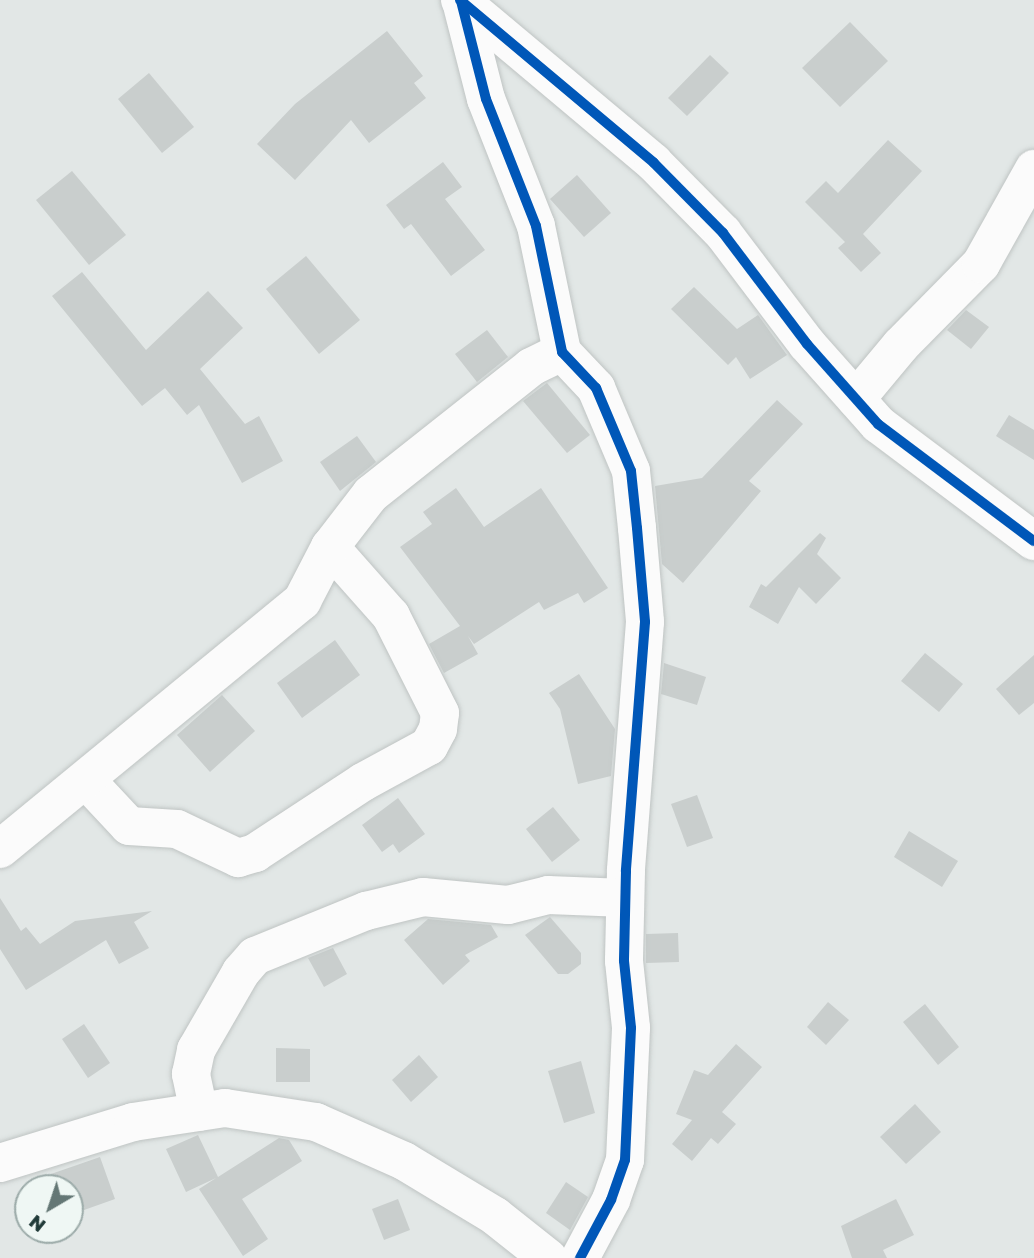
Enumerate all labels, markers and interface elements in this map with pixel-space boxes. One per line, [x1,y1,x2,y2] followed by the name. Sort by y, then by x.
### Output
[14,1174,84,1244] north arrow
[24,1211,50,1238] text: N

